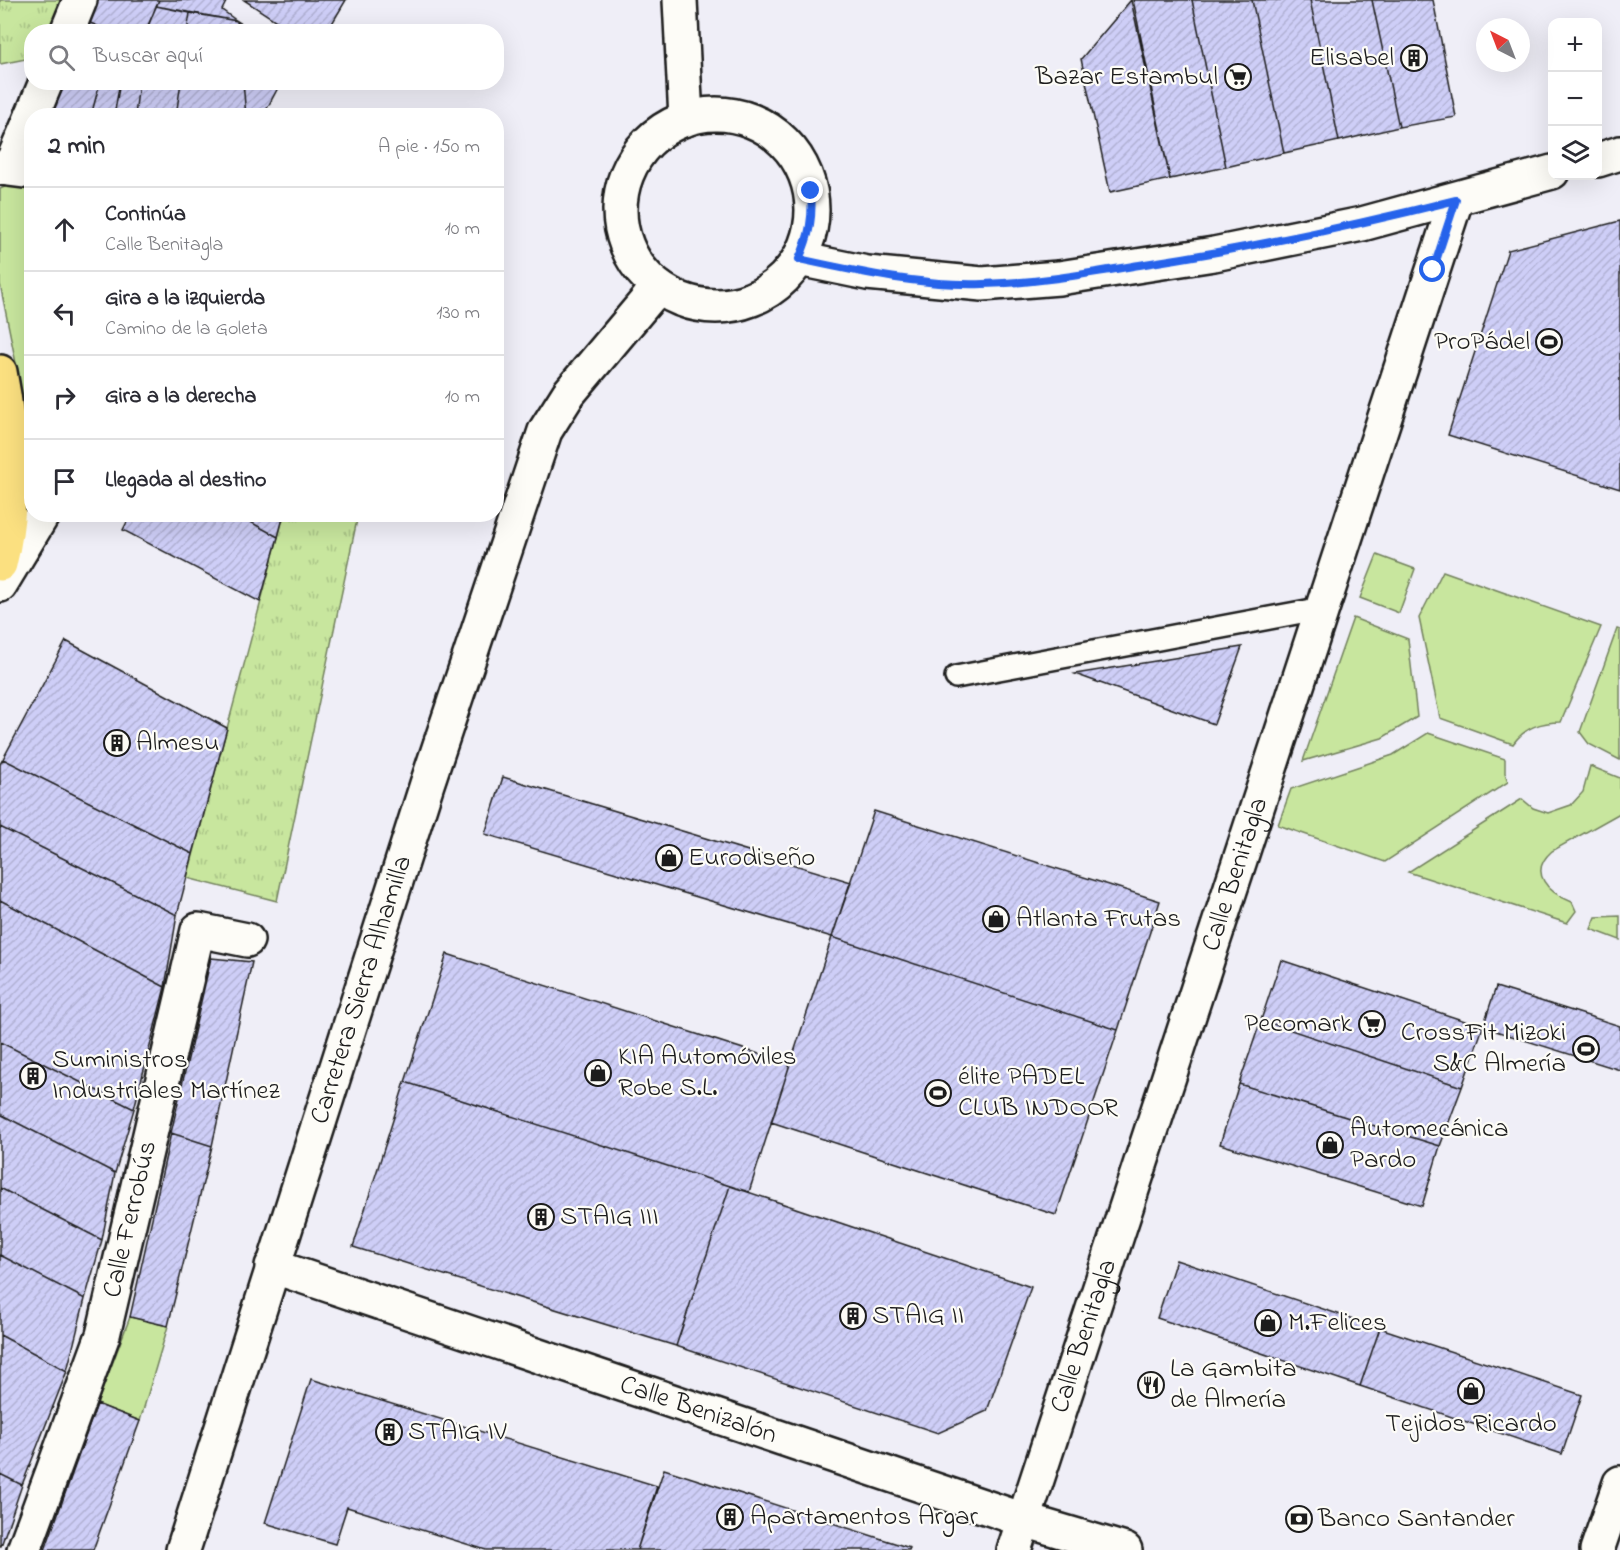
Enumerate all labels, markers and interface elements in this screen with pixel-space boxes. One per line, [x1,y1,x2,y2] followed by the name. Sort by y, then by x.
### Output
[1476,18,1530,72] north arrow
[1548,18,1602,180] map controls
[1548,18,1602,72] button: +
[24,24,504,90] search box
[1309,39,1394,78] place label: Elisabel
[45,41,78,74] icon: search
[93,41,203,73] text: Buscar aquí
[1399,43,1429,73] building icon: Elisabel
[1034,58,1218,97] place label: Bazar Estambul
[1223,62,1253,92] supermarket icon: Bazar Estambul
[1548,72,1602,126] button: −
[1548,126,1602,180] button: layers
[48,128,105,166] text: 2 min
[378,133,480,162] text: A pie · 150 m
[797,177,823,203] route end
[105,199,186,231] text: Continúa
[48,213,81,246] icon: ahead
[444,215,480,244] text: 10 m
[105,231,223,260] text: Calle Benitagla
[1419,256,1445,282] route start
[105,283,265,315] text: Gira a la izquierda
[48,297,81,330] icon: left
[436,299,480,328] text: 130 m
[105,315,268,344] text: Camino de la Goleta
[1434,323,1530,362] place label: ProPádel
[1534,327,1564,357] sports icon: ProPádel
[48,381,81,414] icon: right
[105,381,256,413] text: Gira a la derecha
[444,383,480,412] text: 10 m
[48,465,81,498] icon: arrive
[105,465,266,497] text: Llegada al destino
[136,724,219,763] place label: Almesu
[102,728,132,758] building icon: Almesu
[1192,792,1279,956] street label: Calle Benitagla
[688,839,815,878] place label: Eurodiseño
[654,843,684,873] shop icon: Eurodiseño
[300,851,422,1129] street label: Carretera Sierra Alhamilla
[1016,900,1181,939] place label: Atlanta Frutas
[981,904,1011,934] shop icon: Atlanta Frutas
[1244,1005,1352,1044] place label: Pecomark
[1357,1009,1387,1039] supermarket icon: Pecomark
[1401,1014,1566,1084] place label: CrossFit Mizoki S&C Almería
[1571,1034,1601,1064] sports icon: CrossFit Mizoki S&C Almería
[618,1038,797,1108] place label: KIA Automóviles Robe S.L.
[52,1041,281,1111] place label: Suministros Industriales Martínez
[583,1058,613,1088] shop icon: KIA Automóviles Robe S.L.
[958,1058,1118,1128] place label: élite PADEL CLUB INDOOR
[18,1061,48,1091] building icon: Suministros Industriales Martínez
[923,1078,953,1108] sports icon: élite PADEL CLUB INDOOR
[1350,1110,1509,1180] place label: Automecánica Pardo
[1315,1130,1345,1160] shop icon: Automecánica Pardo
[93,1137,167,1302] street label: Calle Ferrobús
[560,1198,659,1237] place label: STAIG III
[526,1202,556,1232] building icon: STAIG III
[1041,1254,1127,1418] street label: Calle Benitagla
[872,1297,964,1336] place label: STAIG II
[838,1301,868,1331] building icon: STAIG II
[1288,1304,1387,1343] place label: M.Felices
[1253,1308,1283,1338] shop icon: M.Felices
[1170,1350,1297,1420] place label: La Gambita de Almería
[615,1365,782,1455] street label: Calle Benizalón
[1136,1370,1166,1400] restaurant icon: La Gambita de Almería
[1456,1376,1486,1406] shop icon: Tejidos Ricardo
[1385,1405,1557,1444] place label: Tejidos Ricardo
[408,1413,507,1452] place label: STAIG IV
[374,1417,404,1447] building icon: STAIG IV
[750,1498,979,1537] place label: Apartamentos Argar
[1317,1500,1515,1539] place label: Banco Santander
[715,1502,745,1532] building icon: Apartamentos Argar
[1284,1504,1314,1534] bank icon: Banco Santander

